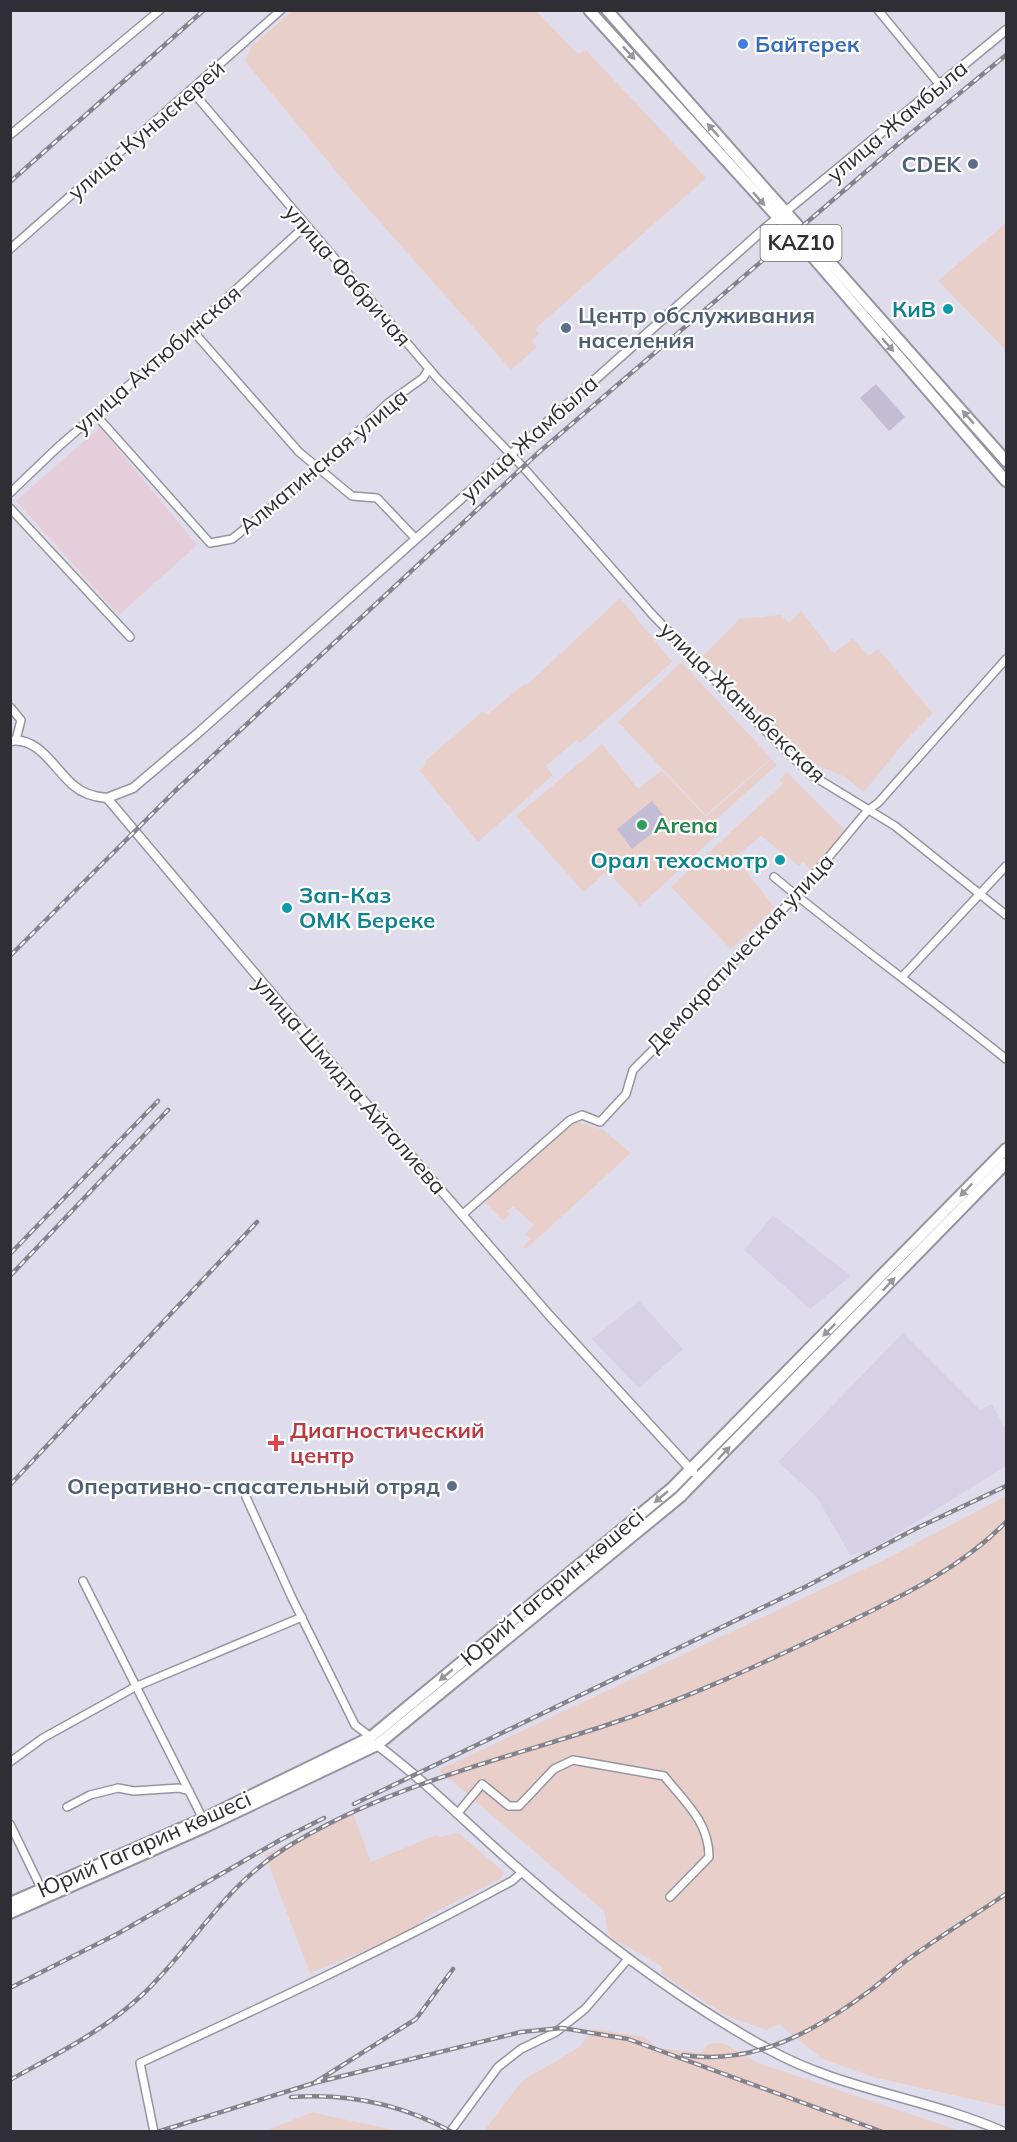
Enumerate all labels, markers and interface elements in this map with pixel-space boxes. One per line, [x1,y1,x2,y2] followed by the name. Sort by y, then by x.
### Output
[755,30,860,58] place label: Байтерек
[736,37,750,51] marker: Байтерек
[622,46,636,61] one-way arrow
[62,54,230,206] street label: улица Куныскерей
[821,54,973,188] street label: улица Жамбыла
[706,122,719,138] one-way arrow
[901,150,962,178] place label: CDEK
[966,157,980,171] marker: CDEK
[752,191,766,206] one-way arrow
[279,198,417,352] street label: улица Фабричая
[760,225,842,261] road number: KAZ10
[68,279,246,439] street label: улица Актюбинская
[892,295,936,323] place label: КиВ
[578,301,815,354] place label: Центр обслуживания наcеления
[941,302,955,316] marker: КиВ
[559,321,573,335] marker: Центр обслуживания наcеления
[881,337,894,353] one-way arrow
[454,369,604,507] street label: улица Жамбыла
[233,382,413,540] street label: Алматинская улица
[961,410,975,425] one-way arrow
[654,616,832,788] street label: улица Жаныбекская
[654,811,718,839] place label: Arena
[635,818,649,832] marker: Arena
[591,846,768,874] place label: Орал техосмотр
[640,848,840,1058] street label: Демократическая улица
[773,853,787,867] marker: Орал техосмотр
[299,881,435,934] place label: Зап-Каз ОМК Береке
[280,901,294,915] marker: Зап-Каз ОМК Береке
[247,970,453,1200] street label: улица Шмидта Айталиева
[959,1183,973,1197] one-way arrow
[882,1277,896,1291] one-way arrow
[823,1322,837,1336] one-way arrow
[290,1416,485,1469] place label: Диагностический центр
[267,1434,285,1452] marker: Диагностический центр
[716,1447,730,1461] one-way arrow
[67,1472,440,1500] place label: Оперативно-спасательный отряд
[445,1479,459,1493] marker: Оперативно-спасательный отряд
[654,1490,669,1503] one-way arrow
[455,1502,649,1672] street label: Юрий Гагарин көшесі
[438,1668,454,1681] one-way arrow
[33,1784,255,1904] street label: Юрий Гагарин көшесі

